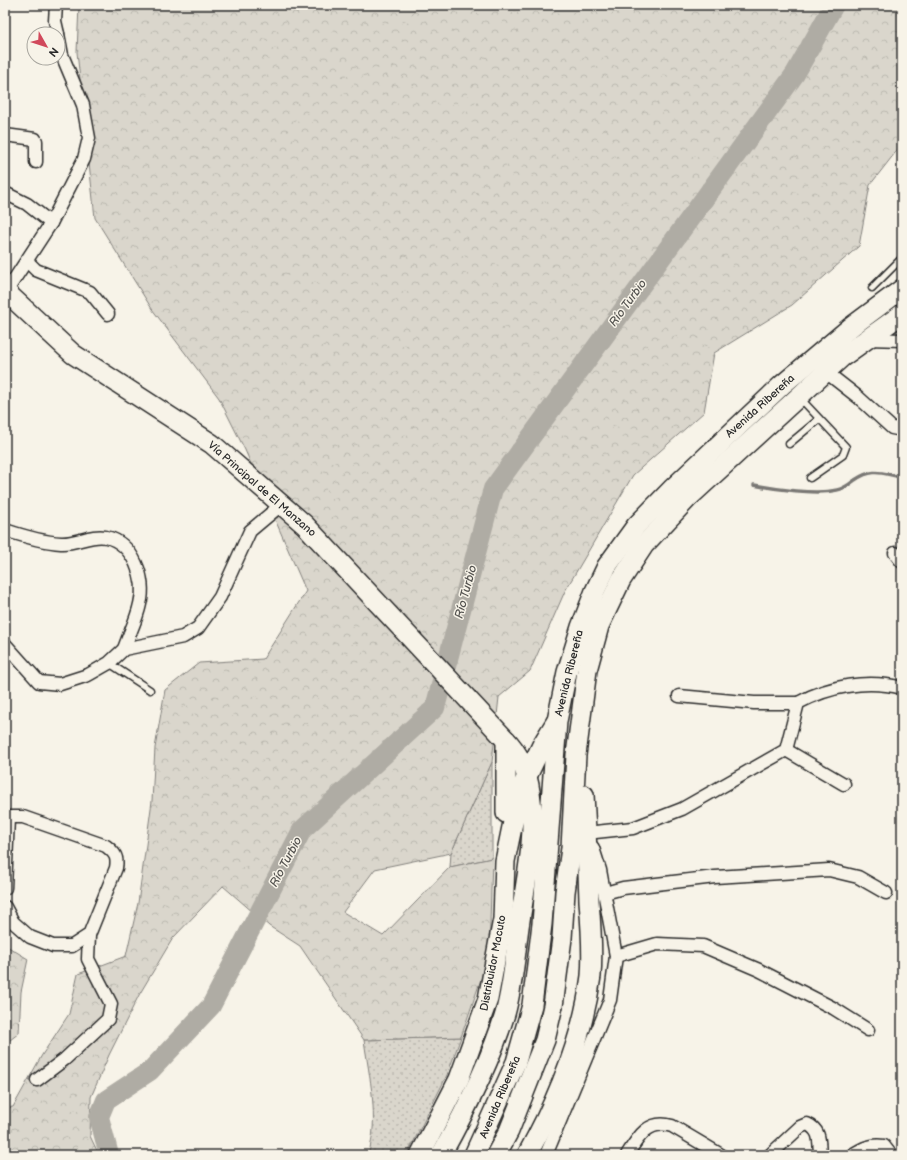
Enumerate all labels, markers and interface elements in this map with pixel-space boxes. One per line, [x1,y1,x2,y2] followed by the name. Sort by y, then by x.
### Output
[26,26,66,66] north arrow
[46,45,61,59] text: N
[606,276,650,330] water label: Río Turbio
[723,372,797,440] street label: Avenida Ribereña
[205,439,319,539] street label: Vía Principal de El Manzano
[452,564,480,620] water label: Río Turbio
[552,629,586,717] street label: Avenida Ribereña
[267,834,305,890] water label: Río Turbio
[477,914,509,1012] street label: Distribuidor Macuto
[477,1054,523,1140] street label: Avenida Ribereña

